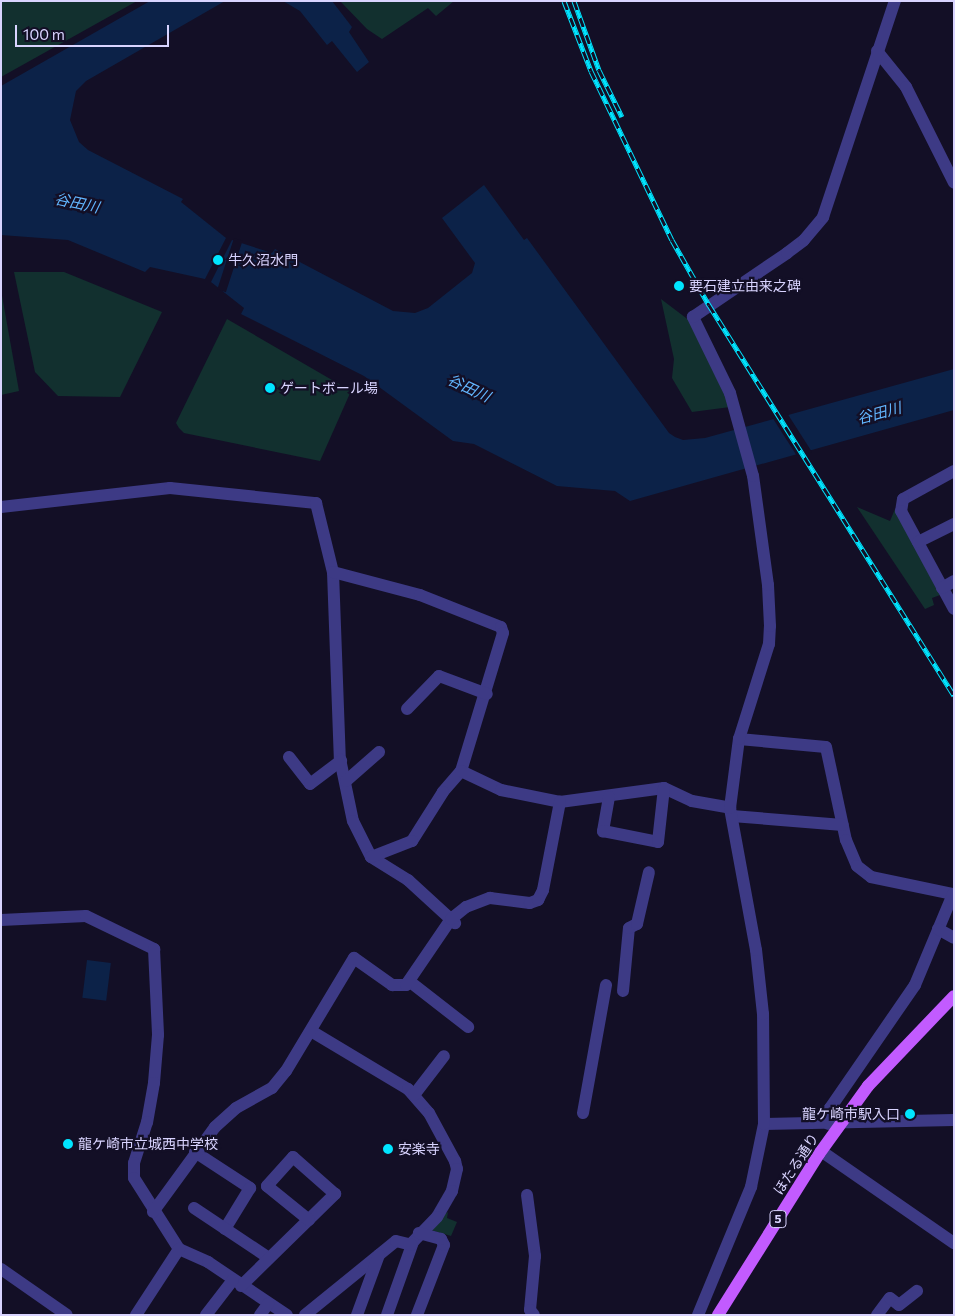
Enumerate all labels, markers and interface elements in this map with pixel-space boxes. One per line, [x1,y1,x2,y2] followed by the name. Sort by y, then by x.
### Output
[18,15,171,47] scale bar
[23,25,65,43] text: 100 m
[53,190,101,216] water label: 谷田川
[228,252,298,268] place label: 牛久沼水門
[212,254,224,266] marker: 牛久沼水門
[689,278,801,294] place label: 要石建立由来之碑
[673,280,685,292] marker: 要石建立由来之碑
[445,370,493,406] water label: 谷田川
[280,380,378,396] place label: ゲートボール場
[264,382,276,394] marker: ゲートボール場
[855,398,903,428] water label: 谷田川
[802,1106,900,1122] place label: 龍ケ崎市駅入口
[904,1108,916,1120] marker: 龍ケ崎市駅入口
[770,1130,822,1198] street label: ほたる通り
[78,1136,218,1152] place label: 龍ケ崎市立城西中学校
[62,1138,74,1150] marker: 龍ケ崎市立城西中学校
[398,1141,440,1157] place label: 安楽寺
[382,1143,394,1155] marker: 安楽寺
[769,1210,787,1228] road number: 5

